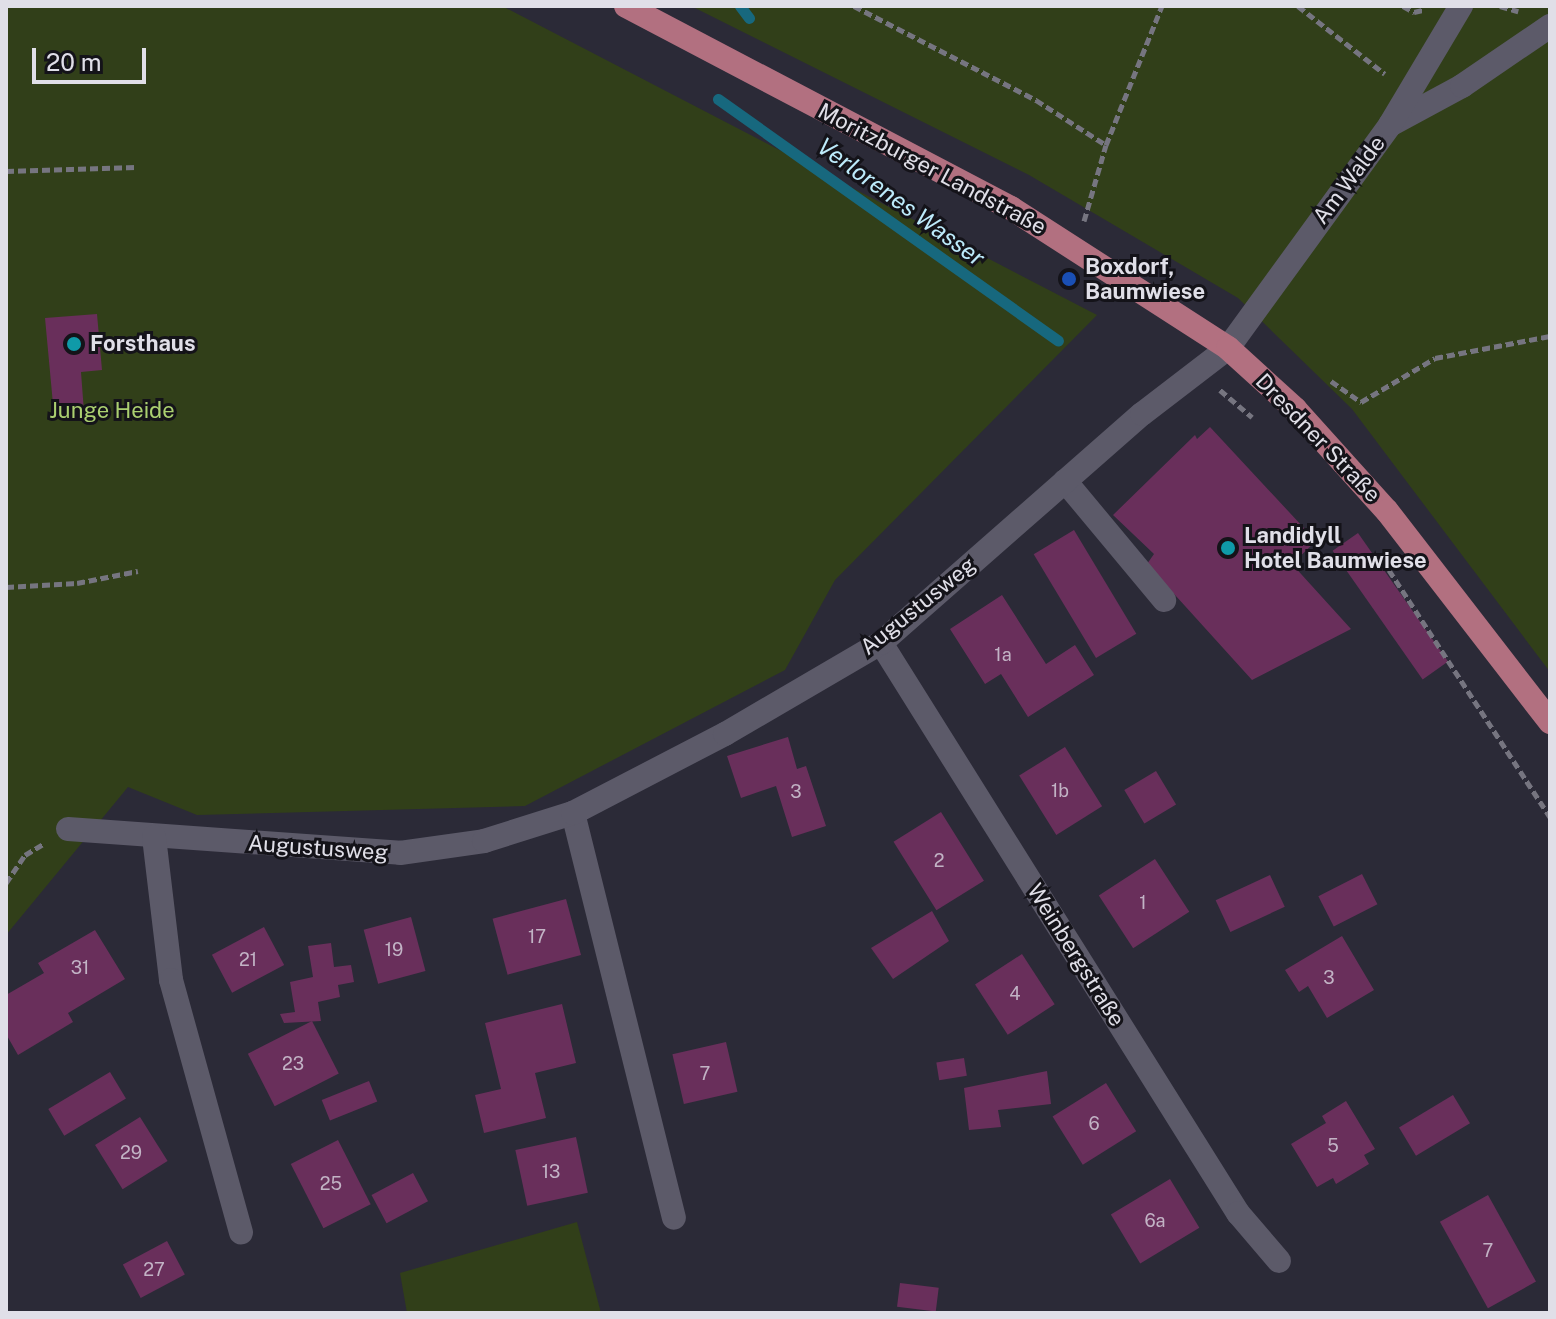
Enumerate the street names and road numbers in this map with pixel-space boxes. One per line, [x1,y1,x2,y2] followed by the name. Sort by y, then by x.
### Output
[813,98,1051,240] street label: Moritzburger Landstraße
[1307,131,1391,229] street label: Am Walde
[1250,368,1386,508] street label: Dresdner Straße
[855,552,981,660] street label: Augustusweg
[247,830,389,866] street label: Augustusweg
[1022,879,1130,1031] street label: Weinbergstraße

